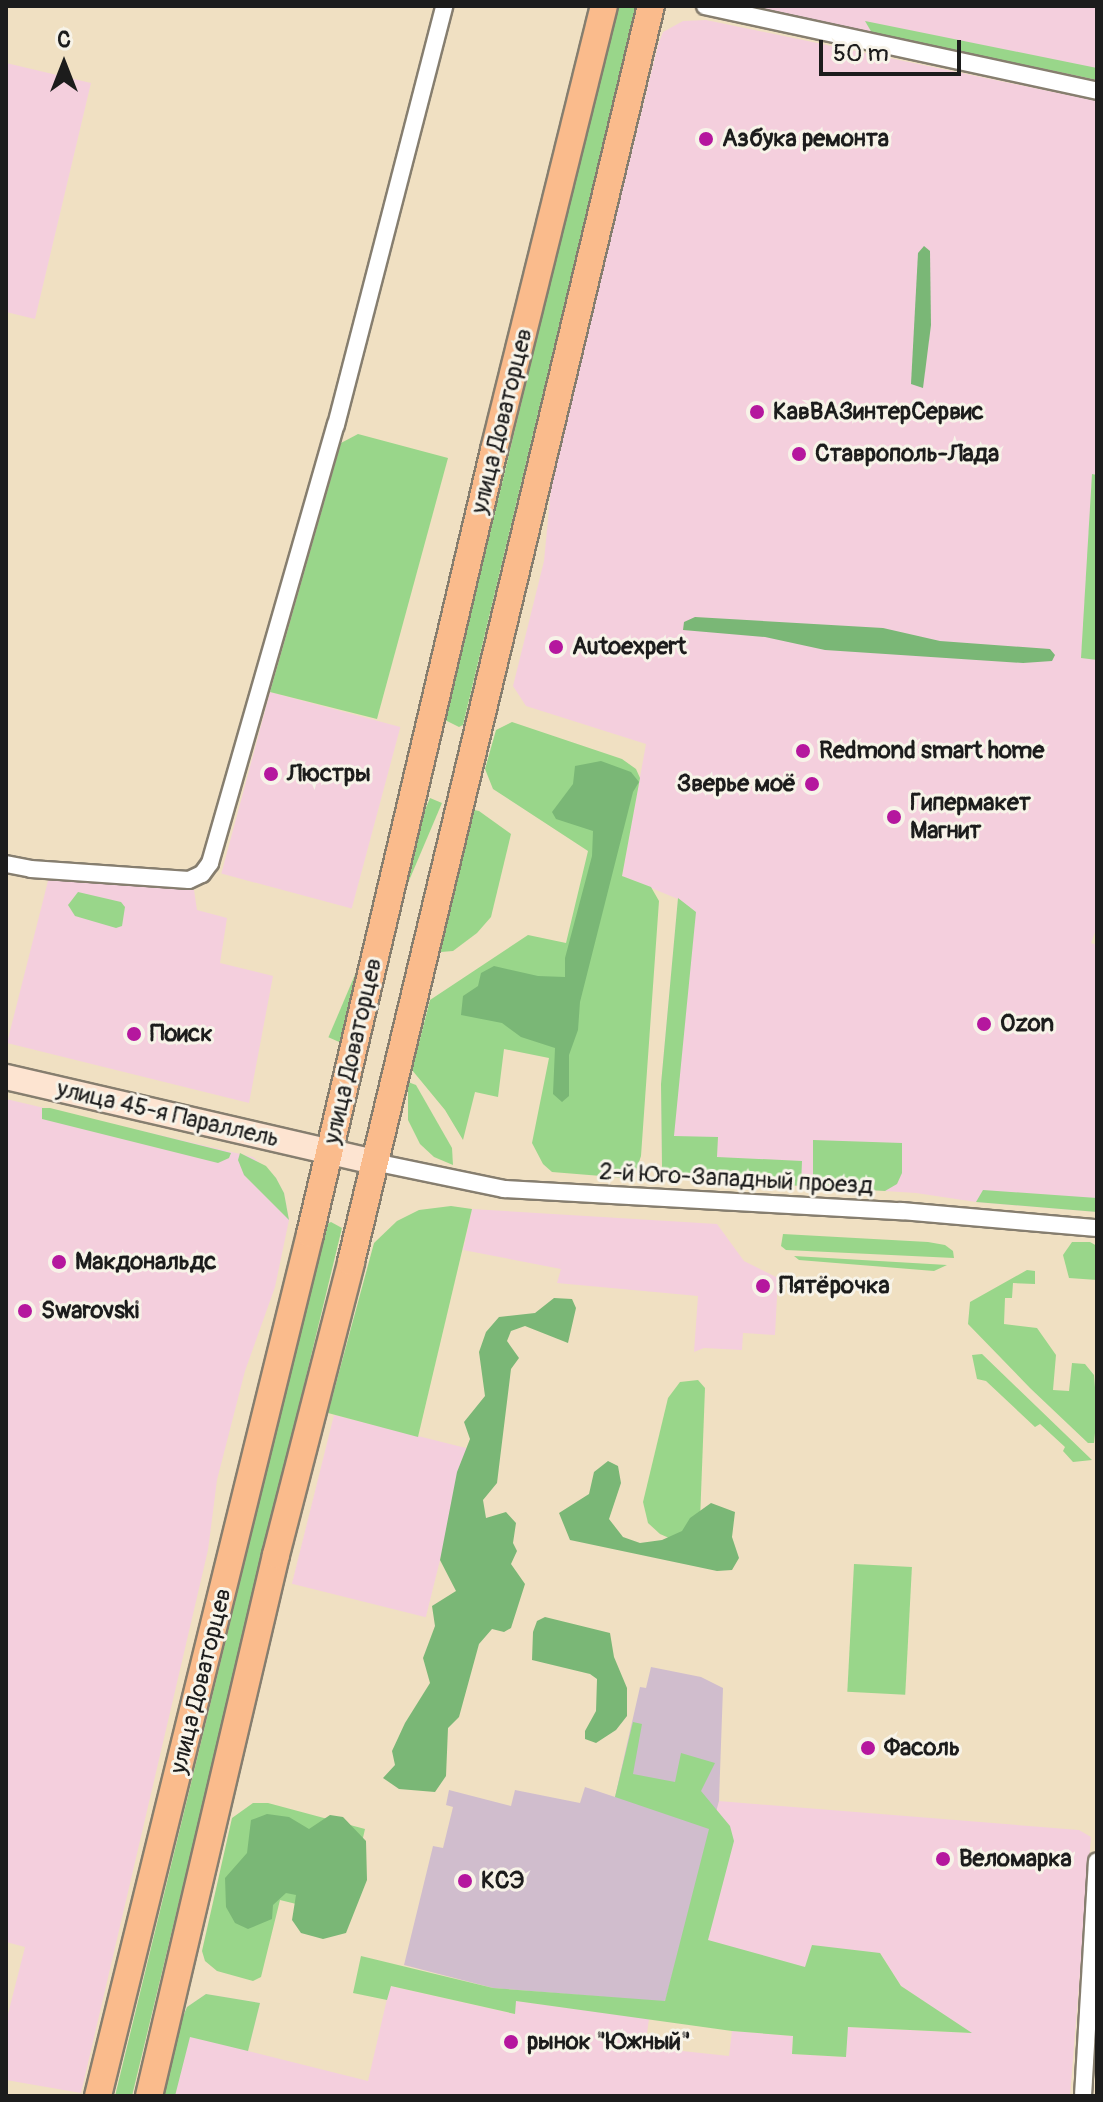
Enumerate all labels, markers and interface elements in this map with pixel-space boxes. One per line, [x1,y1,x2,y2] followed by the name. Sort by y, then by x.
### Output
[24,24,104,104] north arrow
[823,24,965,74] scale bar
[57,26,71,54] text: С
[833,39,889,68] text: 50 m
[722,125,889,153] place label: Азбука ремонта
[697,130,715,148] marker: Азбука ремонта
[465,325,539,517] street label: улица Доваторцев
[773,398,984,426] place label: КавВАЗинтерСервис
[748,403,766,421] marker: КавВАЗинтерСервис
[815,440,999,468] place label: Ставрополь-Лада
[790,445,808,463] marker: Ставрополь-Лада
[572,633,686,661] place label: Autoexpert
[547,638,565,656] marker: Autoexpert
[819,737,1044,765] place label: Redmond smart home
[794,742,812,760] marker: Redmond smart home
[287,760,371,788] place label: Люстры
[262,765,280,783] marker: Люстры
[677,770,796,798] place label: Зверье моё
[803,775,821,793] marker: Зверье моё
[910,789,1031,845] place label: Гипермакет Магнит
[885,808,903,826] marker: Гипермакет Магнит
[318,955,388,1147] street label: улица Доваторцев
[1000,1010,1054,1038] place label: Ozon
[975,1015,993,1033] marker: Ozon
[150,1020,213,1048] place label: Поиск
[125,1025,143,1043] marker: Поиск
[54,1074,282,1154] street label: улица 45-я Параллель
[598,1157,874,1201] street label: 2-й Юго-Западный проезд
[75,1248,217,1276] place label: Макдональдс
[50,1253,68,1271] marker: Макдональдс
[779,1272,890,1300] place label: Пятёрочка
[754,1277,772,1295] marker: Пятёрочка
[41,1297,139,1325] place label: Swarovski
[16,1302,34,1320] marker: Swarovski
[164,1585,238,1777] street label: улица Доваторцев
[884,1734,960,1762] place label: Фасоль
[859,1739,877,1757] marker: Фасоль
[959,1845,1072,1873] place label: Веломарка
[934,1850,952,1868] marker: Веломарка
[481,1867,524,1895] place label: КСЭ
[456,1872,474,1890] marker: КСЭ
[527,2028,691,2056] place label: рынок "Южный"
[502,2033,520,2051] marker: рынок "Южный"

